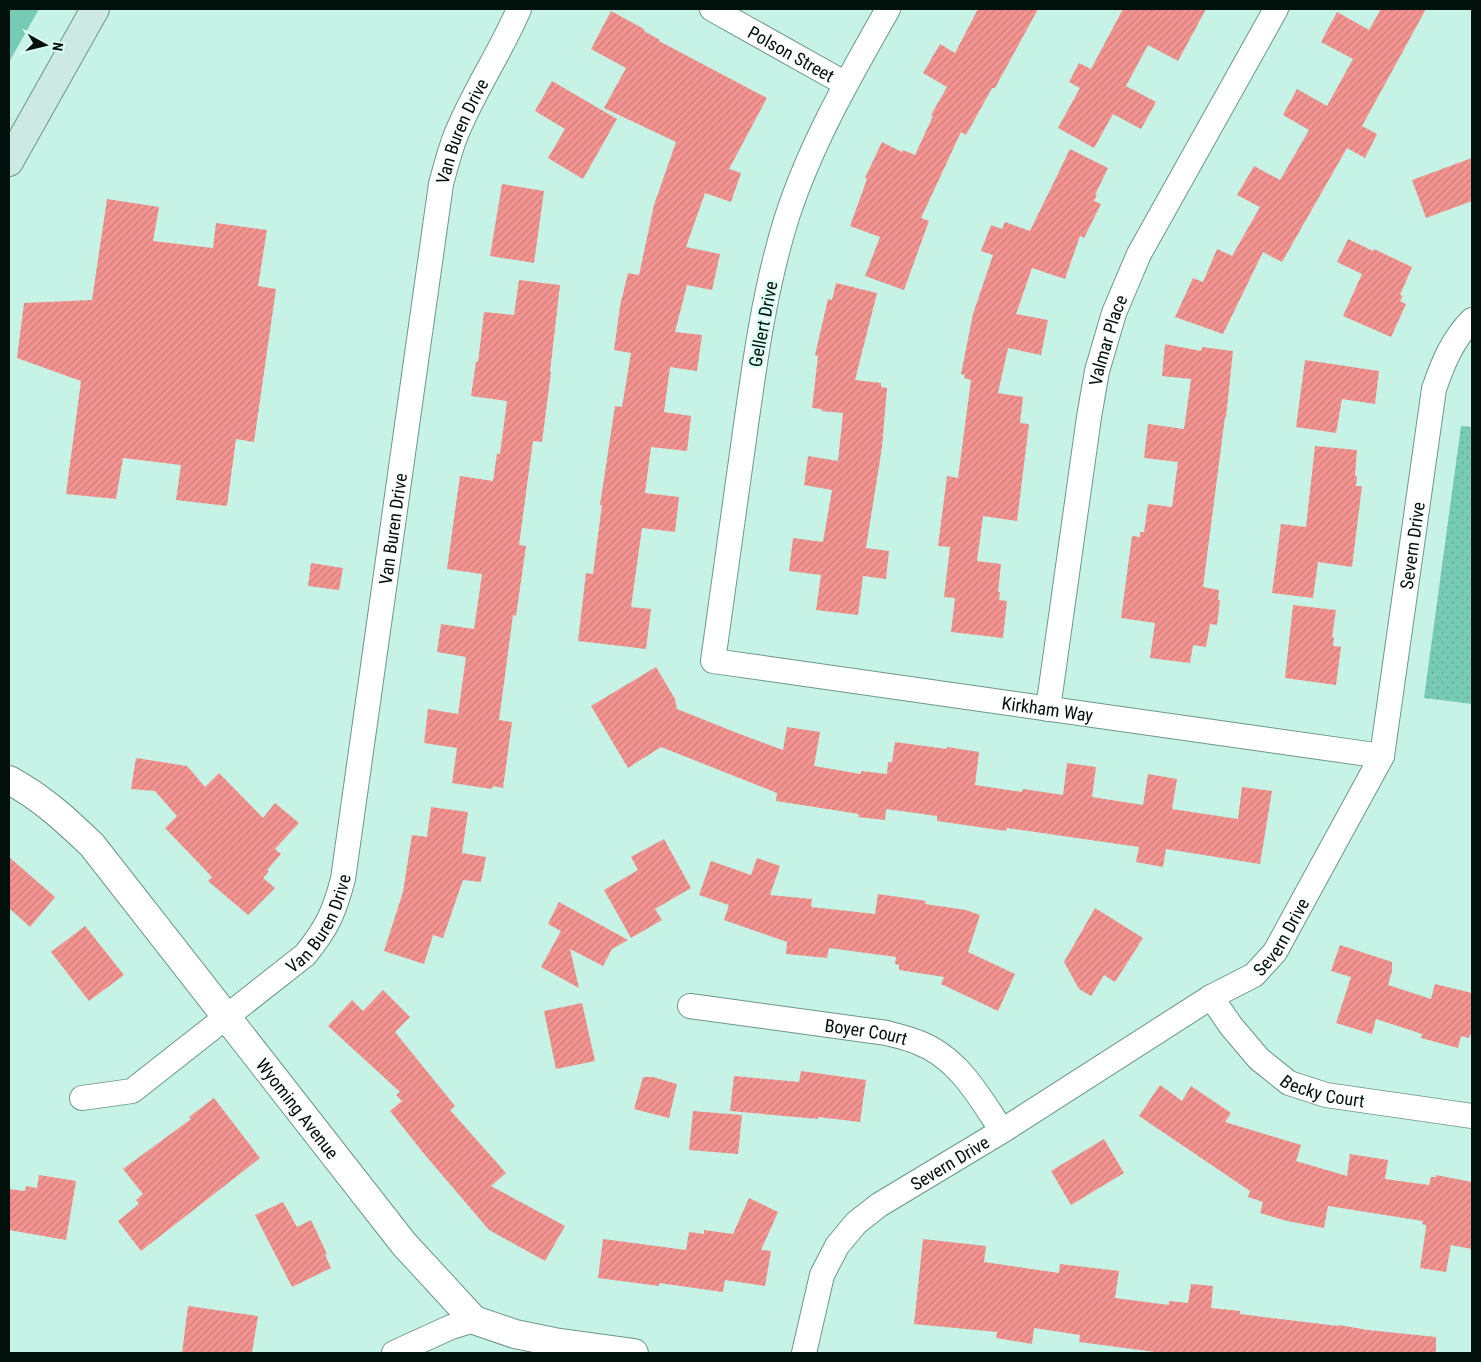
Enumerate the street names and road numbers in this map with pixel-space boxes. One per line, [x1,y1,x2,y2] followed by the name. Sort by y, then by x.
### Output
[745,21,838,86] street label: Polson Street
[431,75,492,186] street label: Van Buren Drive
[744,279,782,369] street label: Gellert Drive
[1084,292,1131,387] street label: Valmar Place
[374,472,411,586] street label: Van Buren Drive
[1395,500,1428,590] street label: Severn Drive
[1000,692,1095,725] street label: Kirkham Way
[281,873,354,977] street label: Van Buren Drive
[1248,894,1313,980] street label: Severn Drive
[824,1014,910,1049] street label: Boyer Court
[252,1054,344,1163] street label: Wyoming Avenue
[1276,1070,1366,1111] street label: Becky Court
[906,1131,993,1194] street label: Severn Drive

